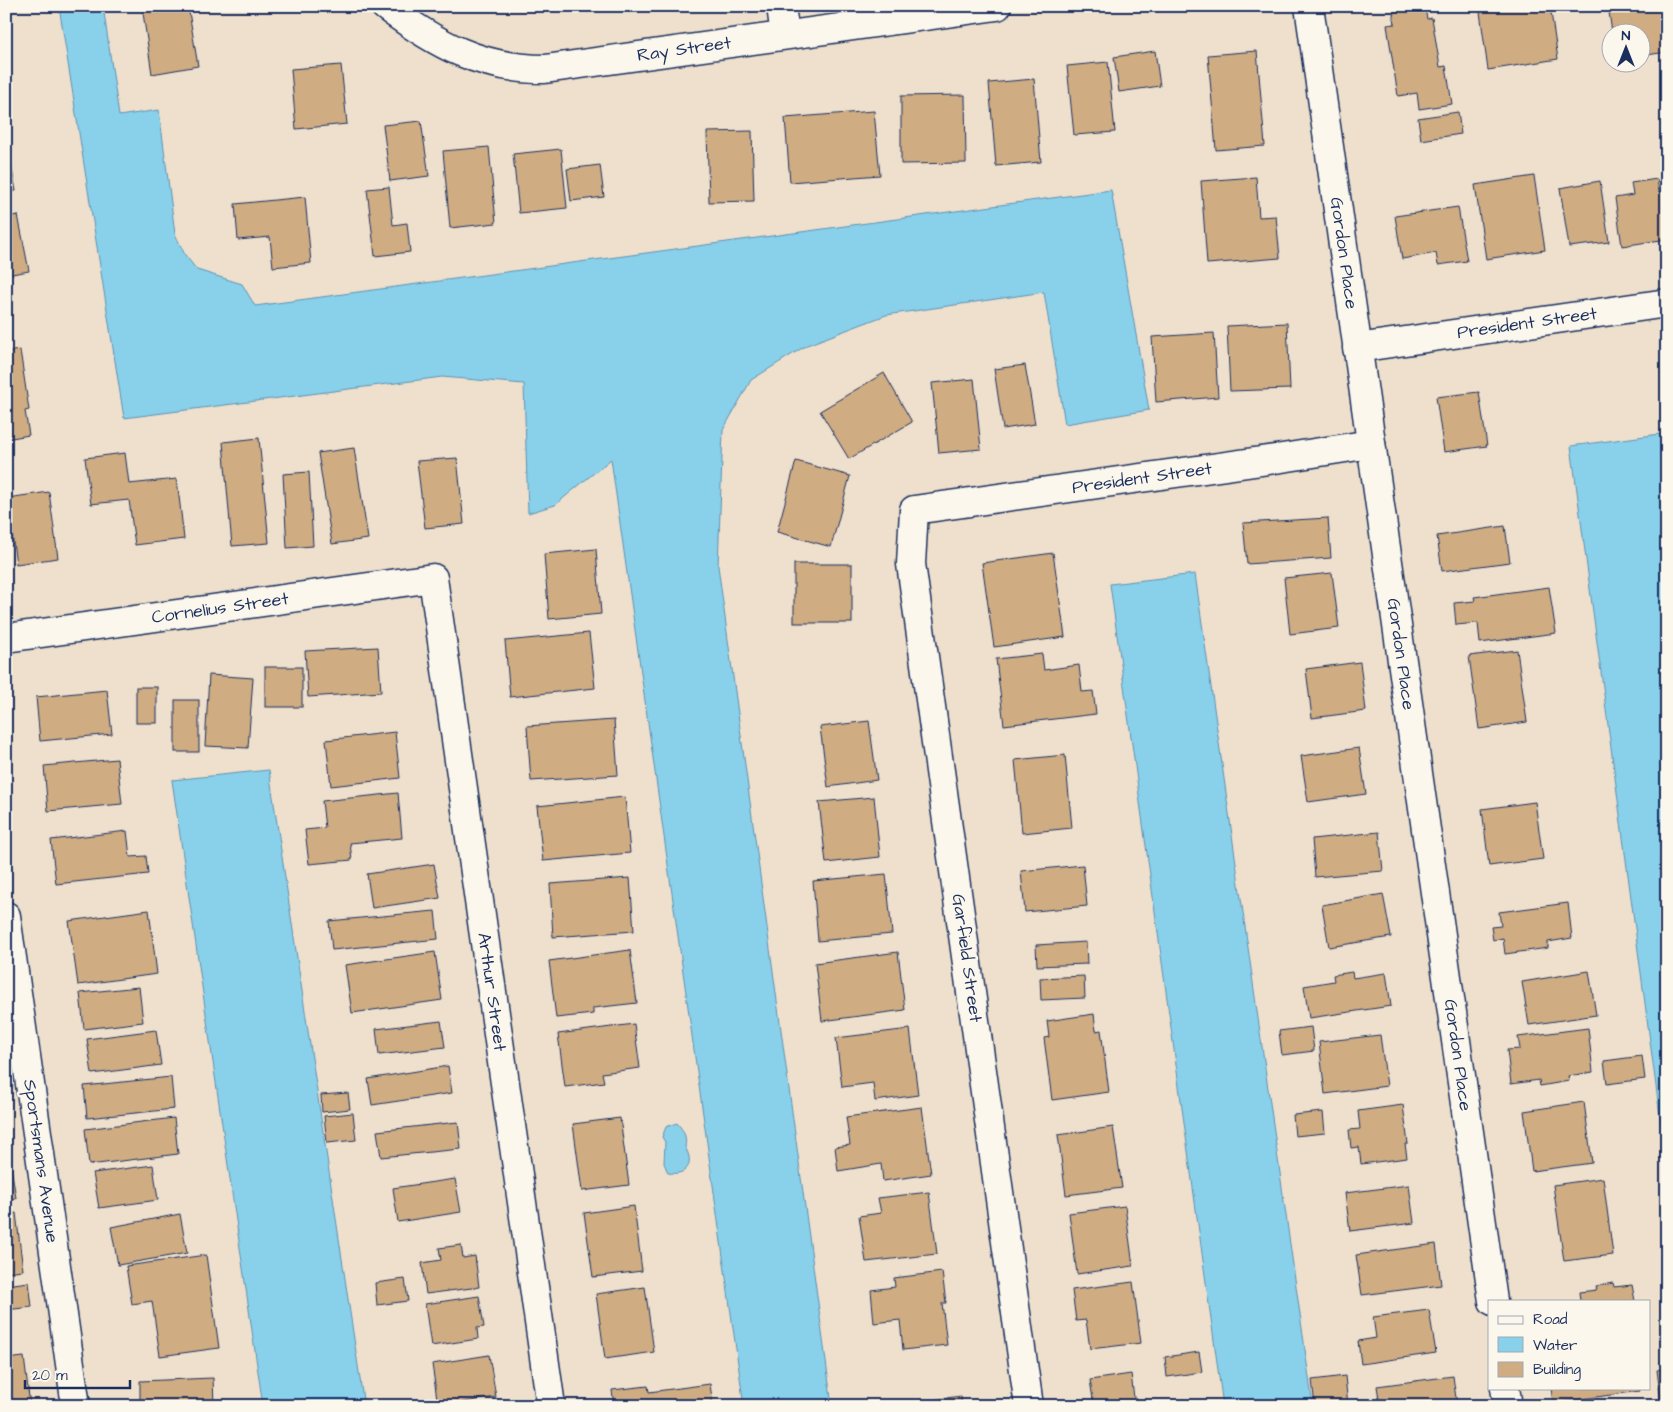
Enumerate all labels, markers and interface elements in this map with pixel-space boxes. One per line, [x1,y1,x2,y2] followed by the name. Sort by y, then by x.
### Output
[1600,22,1650,72] north arrow
[1622,26,1631,46] text: N
[635,30,733,69] street label: Ray Street
[1324,195,1364,311] street label: Gordon Place
[1456,301,1599,345] street label: President Street
[1071,456,1214,500] street label: President Street
[150,586,291,630] street label: Cornelius Street
[1381,596,1421,712] street label: Gordon Place
[946,892,988,1025] street label: Garfield Street
[471,931,513,1054] street label: Arthur Street
[1438,997,1478,1113] street label: Gordon Place
[17,1078,65,1245] street label: Sportsmans Avenue
[1488,1300,1650,1390] legend
[1533,1309,1568,1330] text: Road
[1533,1335,1577,1356] text: Water
[25,1357,130,1389] scale bar
[1533,1359,1581,1381] text: Building
[32,1365,68,1386] text: 20 m

